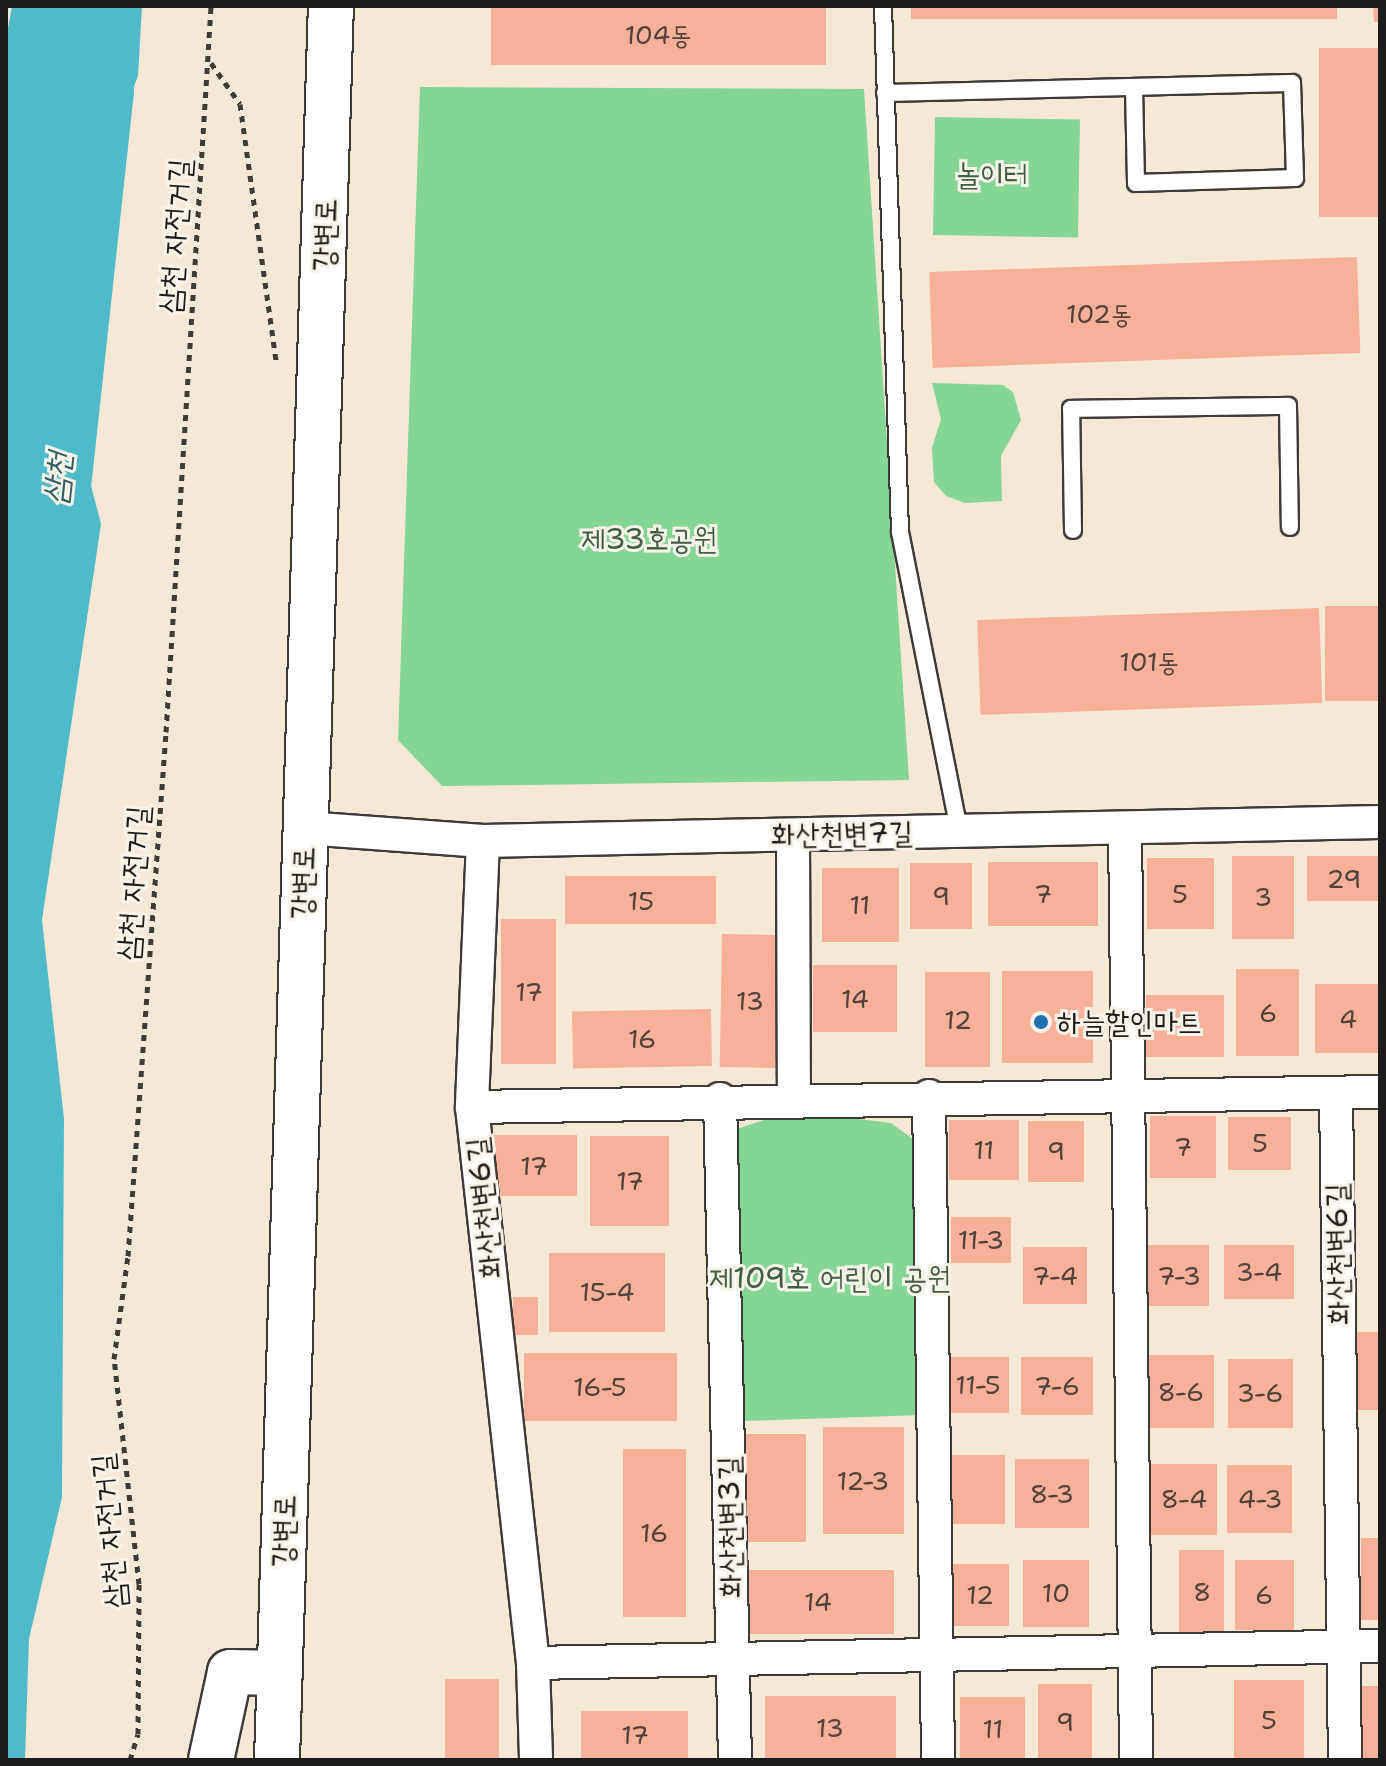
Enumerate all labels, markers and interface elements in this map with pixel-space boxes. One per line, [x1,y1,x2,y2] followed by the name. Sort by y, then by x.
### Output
[625,19,691,51] house number: 104동
[152,157,198,315] street label: 삼천 자전거길
[956,157,1028,193] park label: 놀이터
[306,198,344,272] street label: 강변로
[1066,298,1132,330] house number: 102동
[35,450,79,506] water label: 삼천
[581,521,717,557] park label: 제33호공원
[1119,646,1179,678] house number: 101동
[110,804,156,962] street label: 삼천 자전거길
[771,815,913,853] street label: 화산천변7길
[284,846,322,920] street label: 강변로
[1326,863,1362,895] house number: 29
[1034,878,1052,910] house number: 7
[1172,878,1188,910] house number: 5
[932,880,950,912] house number: 9
[1254,881,1272,913] house number: 3
[628,885,654,917] house number: 15
[850,889,870,921] house number: 11
[515,976,543,1008] house number: 17
[841,983,869,1015] house number: 14
[736,985,764,1017] house number: 13
[1259,997,1277,1029] house number: 6
[1339,1003,1357,1035] house number: 4
[944,1004,972,1036] house number: 12
[1057,1004,1202,1040] place label: 하늘할인마트
[1032,1013,1050,1031] marker: 하늘할인마트
[628,1023,656,1055] house number: 16
[1252,1127,1268,1159] house number: 5
[1174,1131,1192,1163] house number: 7
[974,1134,994,1166] house number: 11
[1047,1135,1065,1167] house number: 9
[459,1136,509,1280] street label: 화산천변6길
[520,1150,548,1182] house number: 17
[616,1165,644,1197] house number: 17
[1319,1183,1357,1325] street label: 화산천변6길
[958,1224,1004,1256] house number: 11-3
[1236,1256,1282,1288] house number: 3-4
[709,1260,951,1296] park label: 제109호 어린이 공원
[1032,1260,1078,1292] house number: 7-4
[1157,1260,1201,1292] house number: 7-3
[579,1276,635,1308] house number: 15-4
[955,1369,1001,1401] house number: 11-5
[1034,1370,1080,1402] house number: 7-6
[573,1371,627,1403] house number: 16-5
[1158,1376,1204,1408] house number: 8-6
[1237,1377,1283,1409] house number: 3-6
[84,1452,134,1610] street label: 삼천 자전거길
[711,1456,749,1598] street label: 화산천변3길
[837,1465,889,1497] house number: 12-3
[1030,1478,1074,1510] house number: 8-3
[1161,1483,1207,1515] house number: 8-4
[1238,1483,1282,1515] house number: 4-3
[265,1494,303,1568] street label: 강변로
[640,1517,668,1549] house number: 16
[1193,1576,1211,1608] house number: 8
[1042,1577,1070,1609] house number: 10
[966,1579,994,1611] house number: 12
[1255,1579,1273,1611] house number: 6
[804,1586,832,1618] house number: 14
[1261,1704,1277,1736] house number: 5
[1056,1706,1074,1738] house number: 9
[816,1712,844,1744] house number: 13
[983,1713,1003,1745] house number: 11
[621,1719,649,1751] house number: 17

